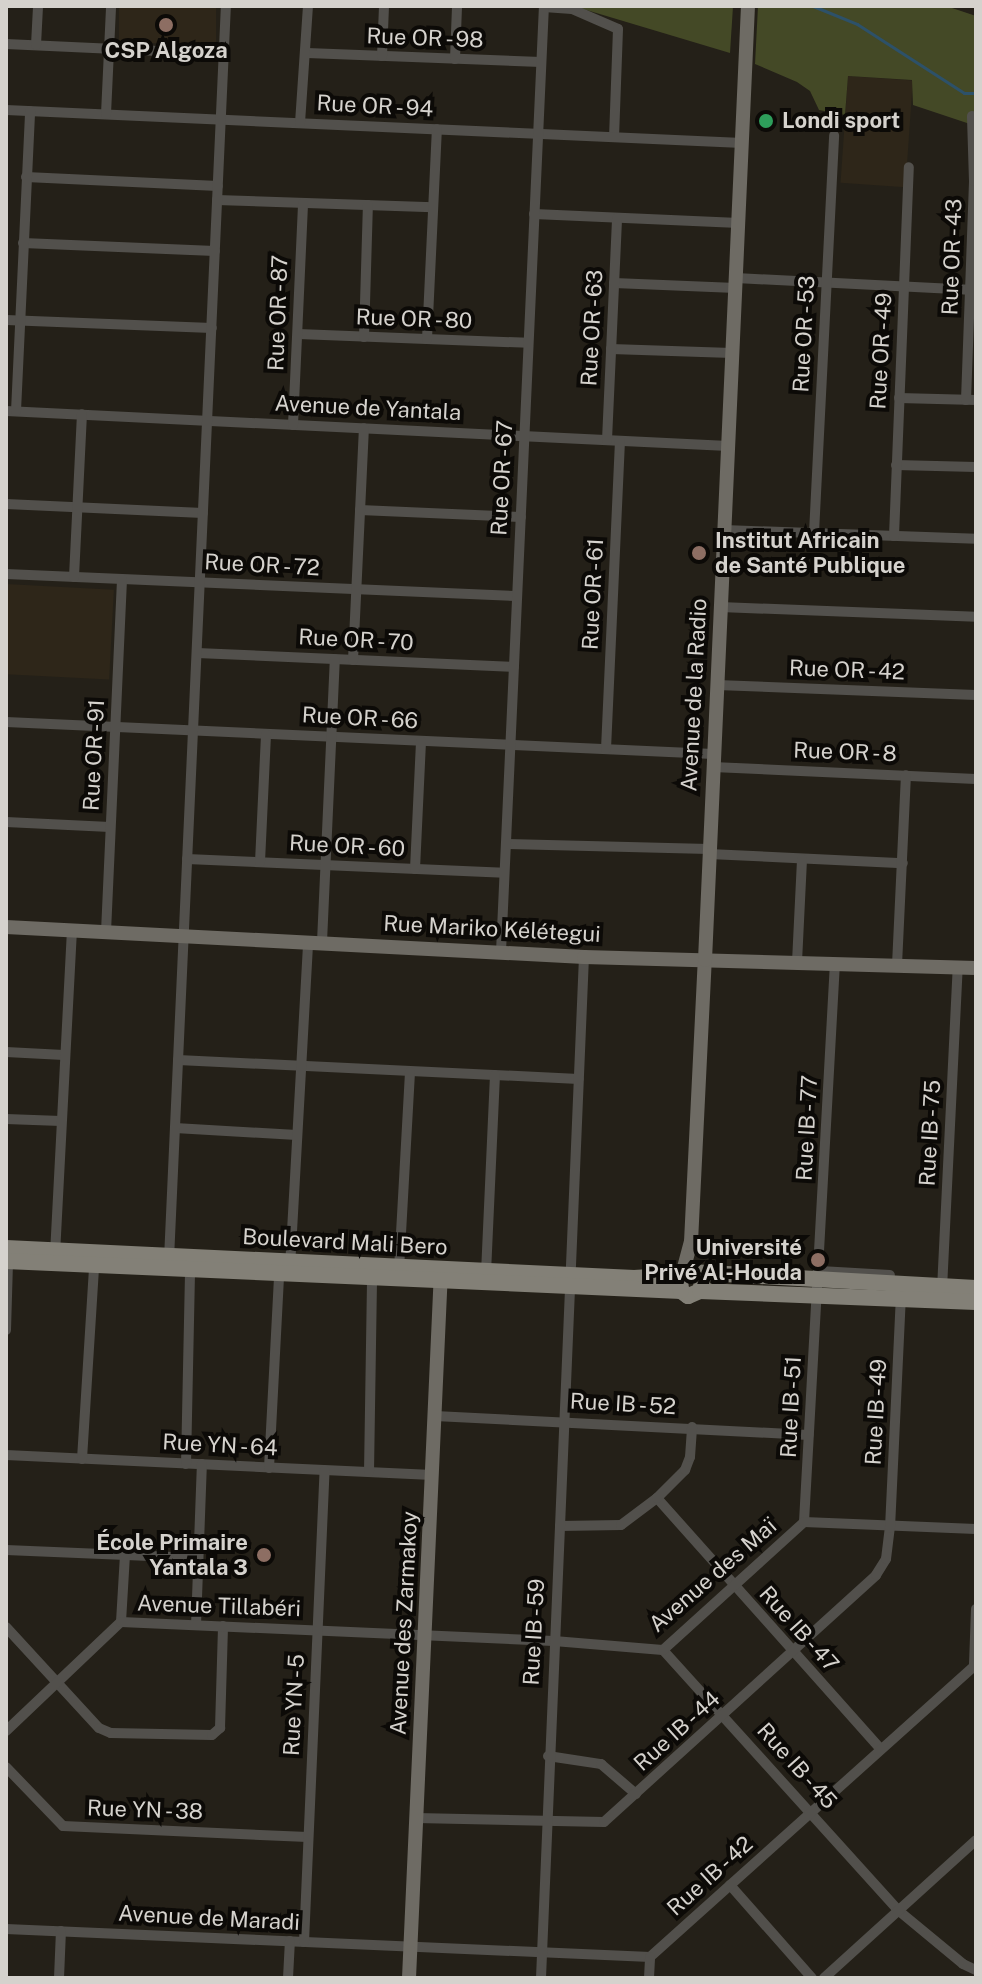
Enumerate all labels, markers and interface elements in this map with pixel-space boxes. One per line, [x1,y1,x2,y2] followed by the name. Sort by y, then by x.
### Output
[157,16,175,34] marker: CSP Algoza
[363,23,487,53] street label: Rue OR - 98
[104,38,228,64] place label: CSP Algoza
[313,90,437,122] street label: Rue OR - 94
[782,108,900,134] place label: Londi sport
[757,112,775,130] marker: Londi sport
[937,195,967,319] street label: Rue OR - 43
[263,251,293,375] street label: Rue OR - 87
[576,266,608,390] street label: Rue OR - 63
[788,272,820,396] street label: Rue OR - 53
[865,289,897,413] street label: Rue OR - 49
[352,304,476,334] street label: Rue OR - 80
[274,390,462,426] street label: Avenue de Yantala
[486,416,518,540] street label: Rue OR - 67
[715,527,906,578] place label: Institut Africain de Santé Publique
[577,534,609,654] street label: Rue OR - 61
[690,544,708,562] marker: Institut Africain de Santé Publique
[201,549,323,581] street label: Rue OR - 72
[676,597,712,793] street label: Avenue de la Radio
[295,624,417,656] street label: Rue OR - 70
[785,655,909,685] street label: Rue OR - 42
[78,695,110,815] street label: Rue OR - 91
[298,702,422,734] street label: Rue OR - 66
[790,737,900,767] street label: Rue OR - 8
[285,830,409,862] street label: Rue OR - 60
[382,910,602,948] street label: Rue Mariko Kélétegui
[791,1071,823,1185] street label: Rue IB - 77
[914,1076,946,1190] street label: Rue IB - 75
[242,1223,448,1261] street label: Boulevard Mali Bero
[644,1234,802,1286] place label: Université Privé Al-Houda
[809,1251,827,1269] marker: Université Privé Al-Houda
[775,1352,807,1462] street label: Rue IB - 51
[860,1355,892,1469] street label: Rue IB - 49
[566,1388,680,1420] street label: Rue IB - 52
[159,1429,281,1461] street label: Rue YN - 64
[385,1510,423,1736] street label: Avenue des Zarmakoy
[644,1512,782,1638] street label: Avenue des Maï
[96,1529,248,1580] place label: École Primaire Yantala 3
[255,1546,273,1564] marker: École Primaire Yantala 3
[518,1575,550,1689] street label: Rue IB - 59
[752,1578,846,1680] street label: Rue IB - 47
[136,1590,302,1622] street label: Avenue Tillabéri
[278,1650,310,1760] street label: Rue YN - 5
[626,1683,728,1779] street label: Rue IB - 44
[749,1715,845,1817] street label: Rue IB - 45
[83,1795,207,1825] street label: Rue YN - 38
[659,1829,761,1923] street label: Rue IB - 42
[117,1900,301,1936] street label: Avenue de Maradi

